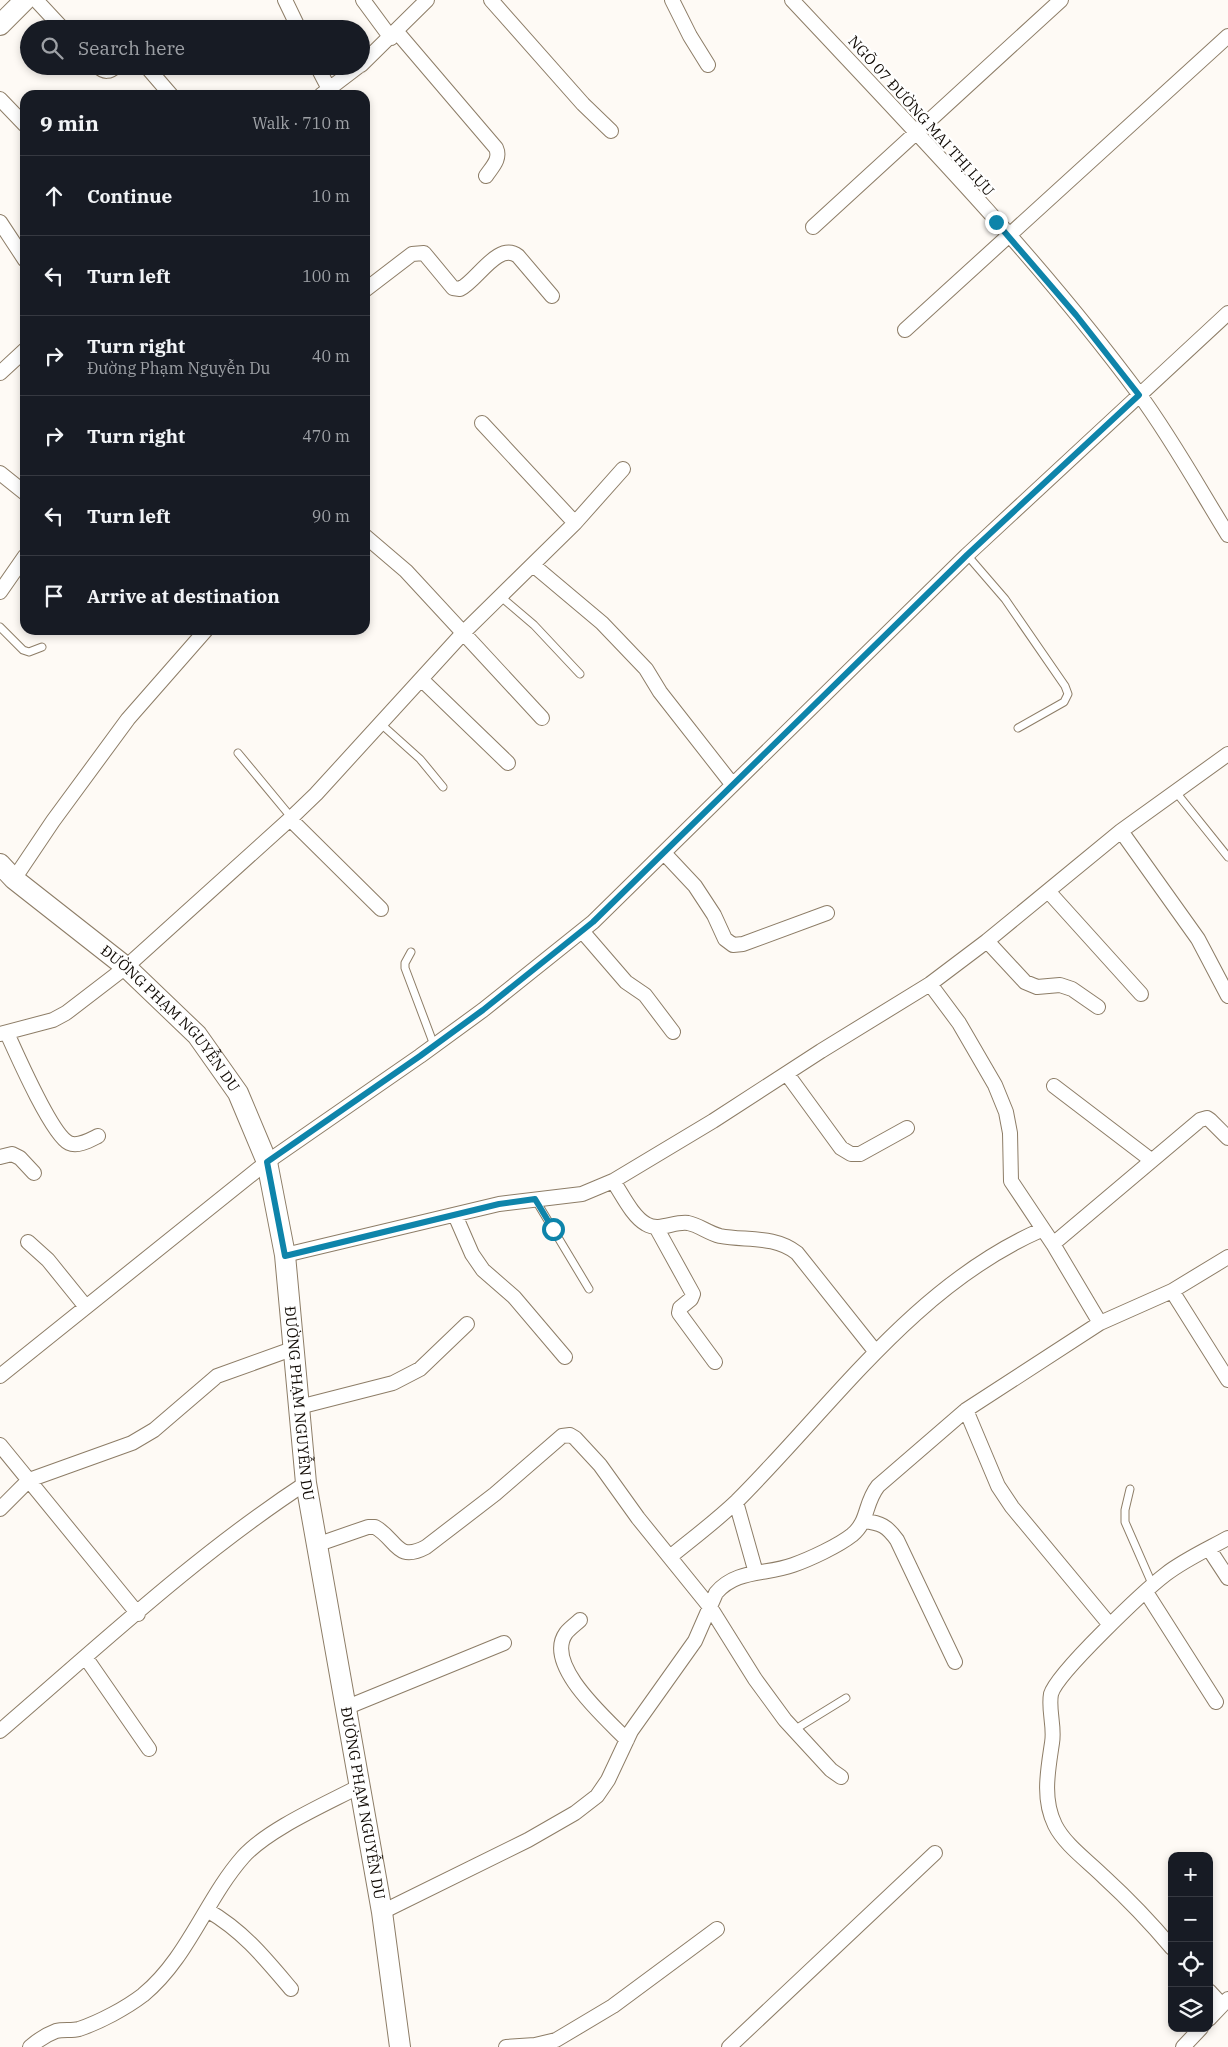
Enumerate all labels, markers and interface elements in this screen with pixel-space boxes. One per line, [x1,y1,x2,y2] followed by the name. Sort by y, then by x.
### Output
[20,20,370,75] search box
[844,31,999,200] street label: NGÕ 07 ĐƯỜNG MAI THỊ LỰU
[38,34,66,62] icon: search
[78,36,185,60] text: Search here
[40,109,99,137] text: 9 min
[252,113,350,133] text: Walk · 710 m
[40,182,68,210] icon: ahead
[87,184,172,208] text: Continue
[312,186,350,206] text: 10 m
[985,211,1008,234] route end
[40,262,68,290] icon: left
[87,264,170,288] text: Turn left
[302,266,350,286] text: 100 m
[87,334,185,358] text: Turn right
[40,342,68,370] icon: right
[312,346,350,366] text: 40 m
[87,358,270,378] text: Đường Phạm Nguyễn Du
[40,422,68,450] icon: right
[87,424,185,448] text: Turn right
[302,426,350,446] text: 470 m
[40,502,68,530] icon: left
[87,504,170,528] text: Turn left
[312,506,350,526] text: 90 m
[40,582,68,610] icon: arrive
[87,584,280,608] text: Arrive at destination
[97,941,244,1095] street label: ĐƯỜNG PHẠM NGUYỄN DU
[542,1218,565,1241] route start
[281,1305,319,1502] street label: ĐƯỜNG PHẠM NGUYỄN DU
[337,1705,390,1901] street label: ĐƯỜNG PHẠM NGUYỄN DU
[1168,1852,1213,2032] map controls
[1168,1852,1213,1897] button: +
[1168,1897,1213,1942] button: −
[1168,1942,1213,1987] button: locate
[1168,1987,1213,2032] button: layers

